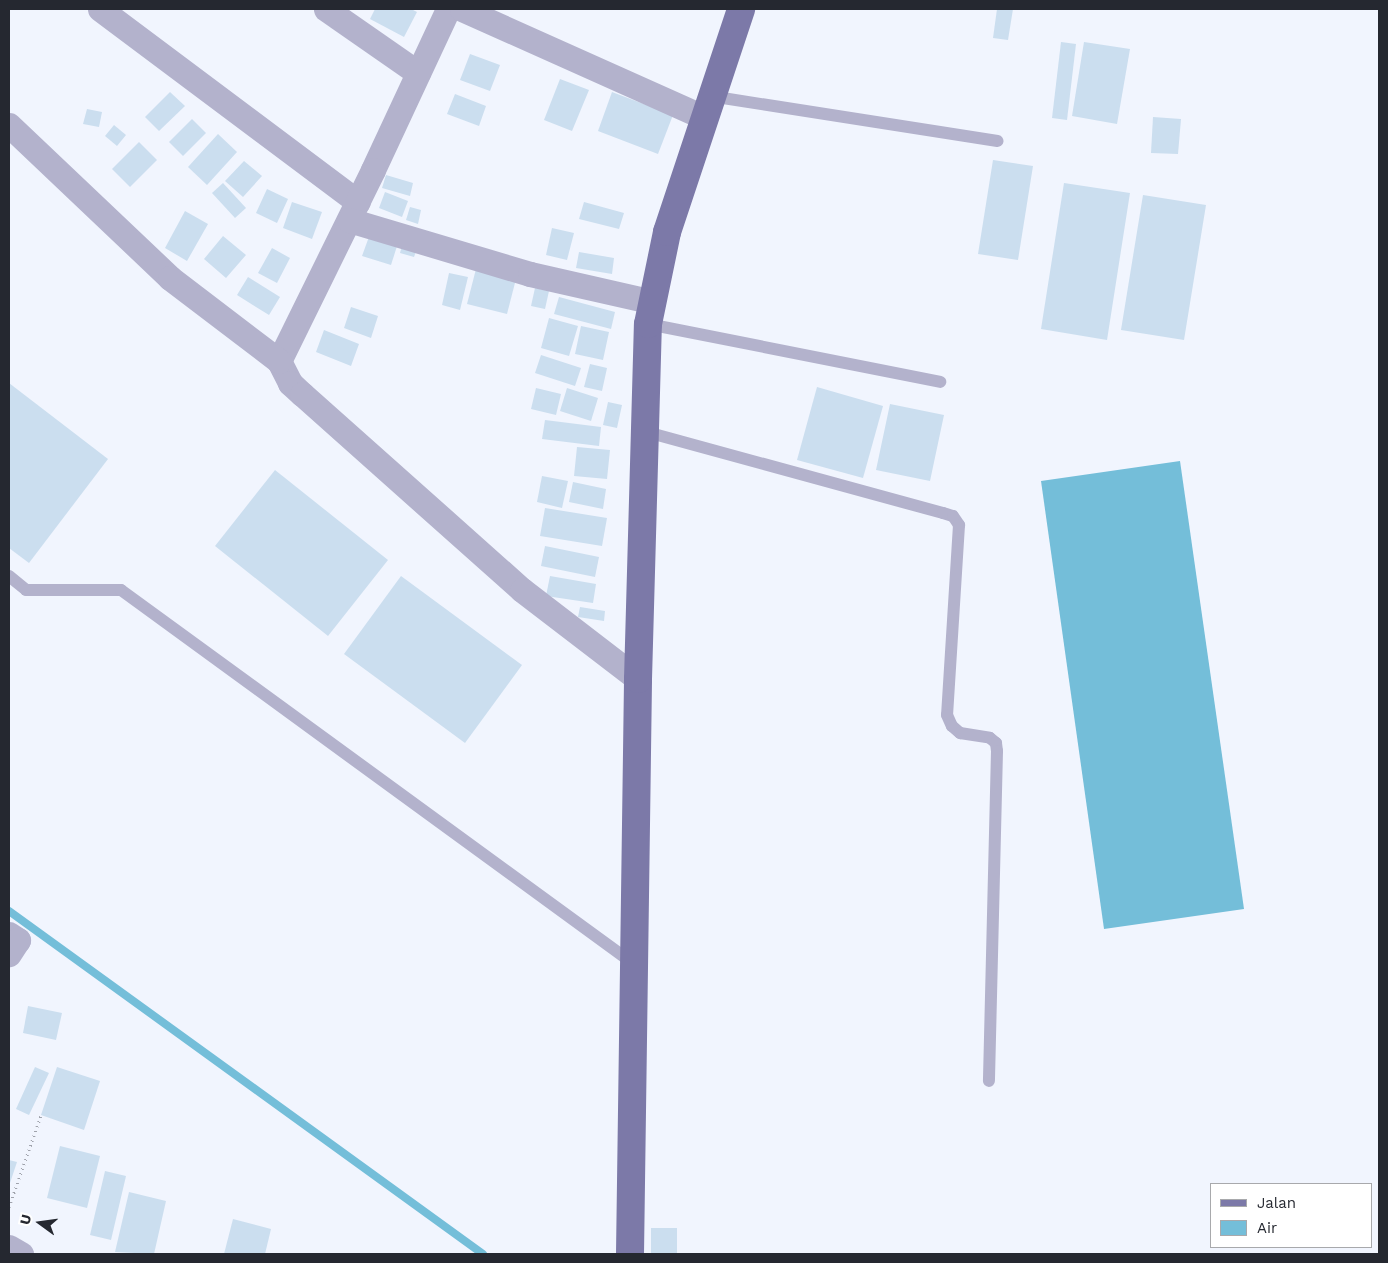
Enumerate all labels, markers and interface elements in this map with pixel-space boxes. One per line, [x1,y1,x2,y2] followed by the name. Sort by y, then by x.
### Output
[1210,1183,1373,1248] legend
[1257,1194,1296,1212] text: Jalan
[15,1198,65,1248] north arrow
[16,1213,34,1226] text: U
[1257,1219,1277,1237] text: Air

